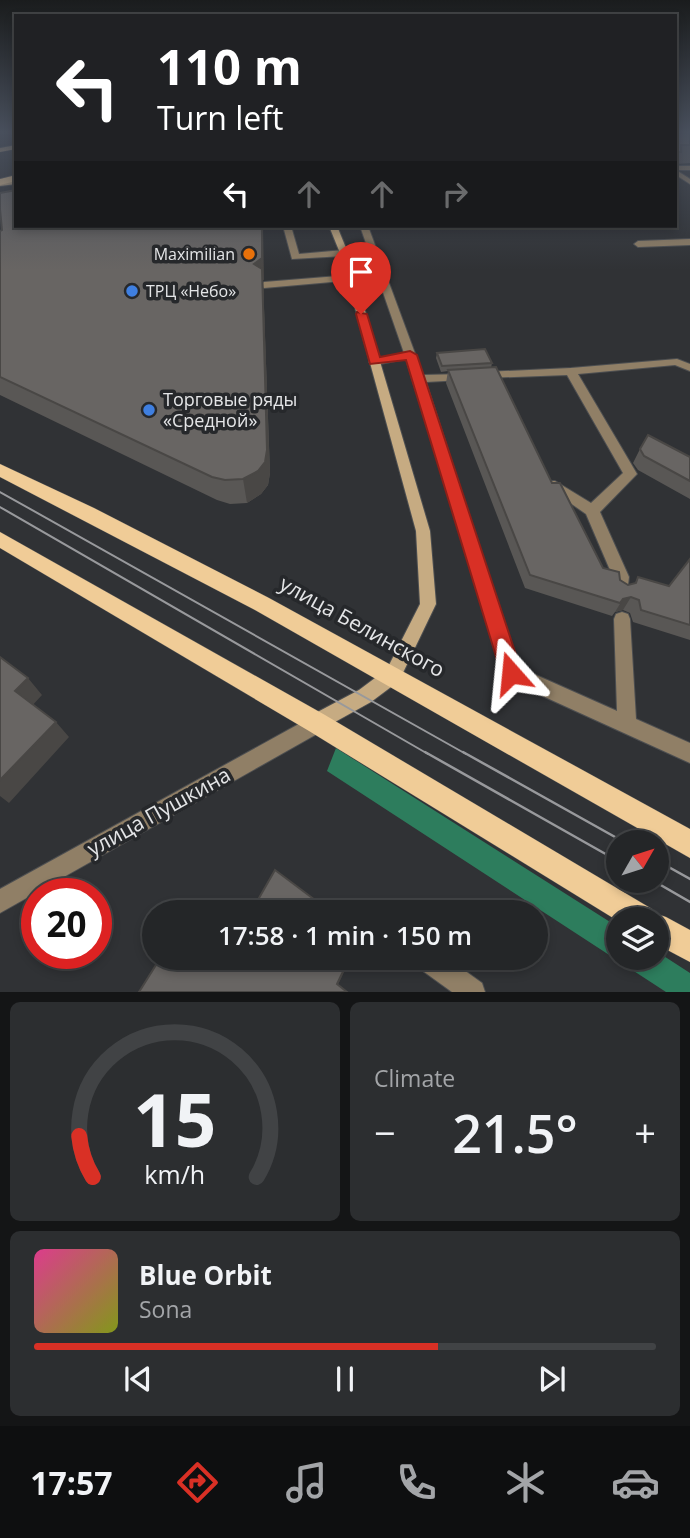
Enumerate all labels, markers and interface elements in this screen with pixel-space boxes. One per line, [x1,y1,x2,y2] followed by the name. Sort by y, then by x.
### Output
[157,33,302,99] text: 110 m
[42,42,133,133] icon: left
[157,96,283,139] text: Turn left
[217,175,255,213] icon: left
[290,175,328,213] icon: ahead
[363,175,401,213] icon: ahead
[436,175,474,213] icon: right
[331,242,391,314] pin
[154,243,235,265] place label: Maximilian
[241,246,257,262] marker: Maximilian
[342,253,380,291] icon: arrive
[146,280,236,302] place label: ТРЦ «Небо»
[124,283,140,299] marker: ТРЦ «Небо»
[163,387,297,432] place label: Торговые ряды «Средной»
[141,402,157,418] marker: Торговые ряды «Средной»
[275,569,450,683] street label: улица Белинского
[474,636,548,710] position arrow
[82,760,235,862] street label: улица Пушкина
[606,830,668,892] north arrow
[606,830,669,970] map controls
[21,878,112,969] speed limit sign: 20
[606,907,669,970] button: layers
[218,917,472,953] text: 17:58 · 1 min · 150 m
[374,1062,455,1094] text: Climate
[133,1070,217,1169] text: 15
[452,1097,578,1168] text: 21.5°
[374,1106,396,1158] text: −
[634,1106,656,1158] text: +
[145,1157,205,1191] text: km/h
[139,1257,272,1293] text: Blue Orbit
[139,1293,192,1325] text: Sona
[119,1360,157,1398] icon: previous
[326,1360,364,1398] icon: pause
[533,1360,571,1398] icon: next
[173,1458,222,1507] icon: directions
[282,1458,331,1507] icon: music
[392,1458,441,1507] icon: phone
[501,1458,550,1507] icon: climate
[611,1458,660,1507] icon: car
[30,1461,113,1504] text: 17:57

